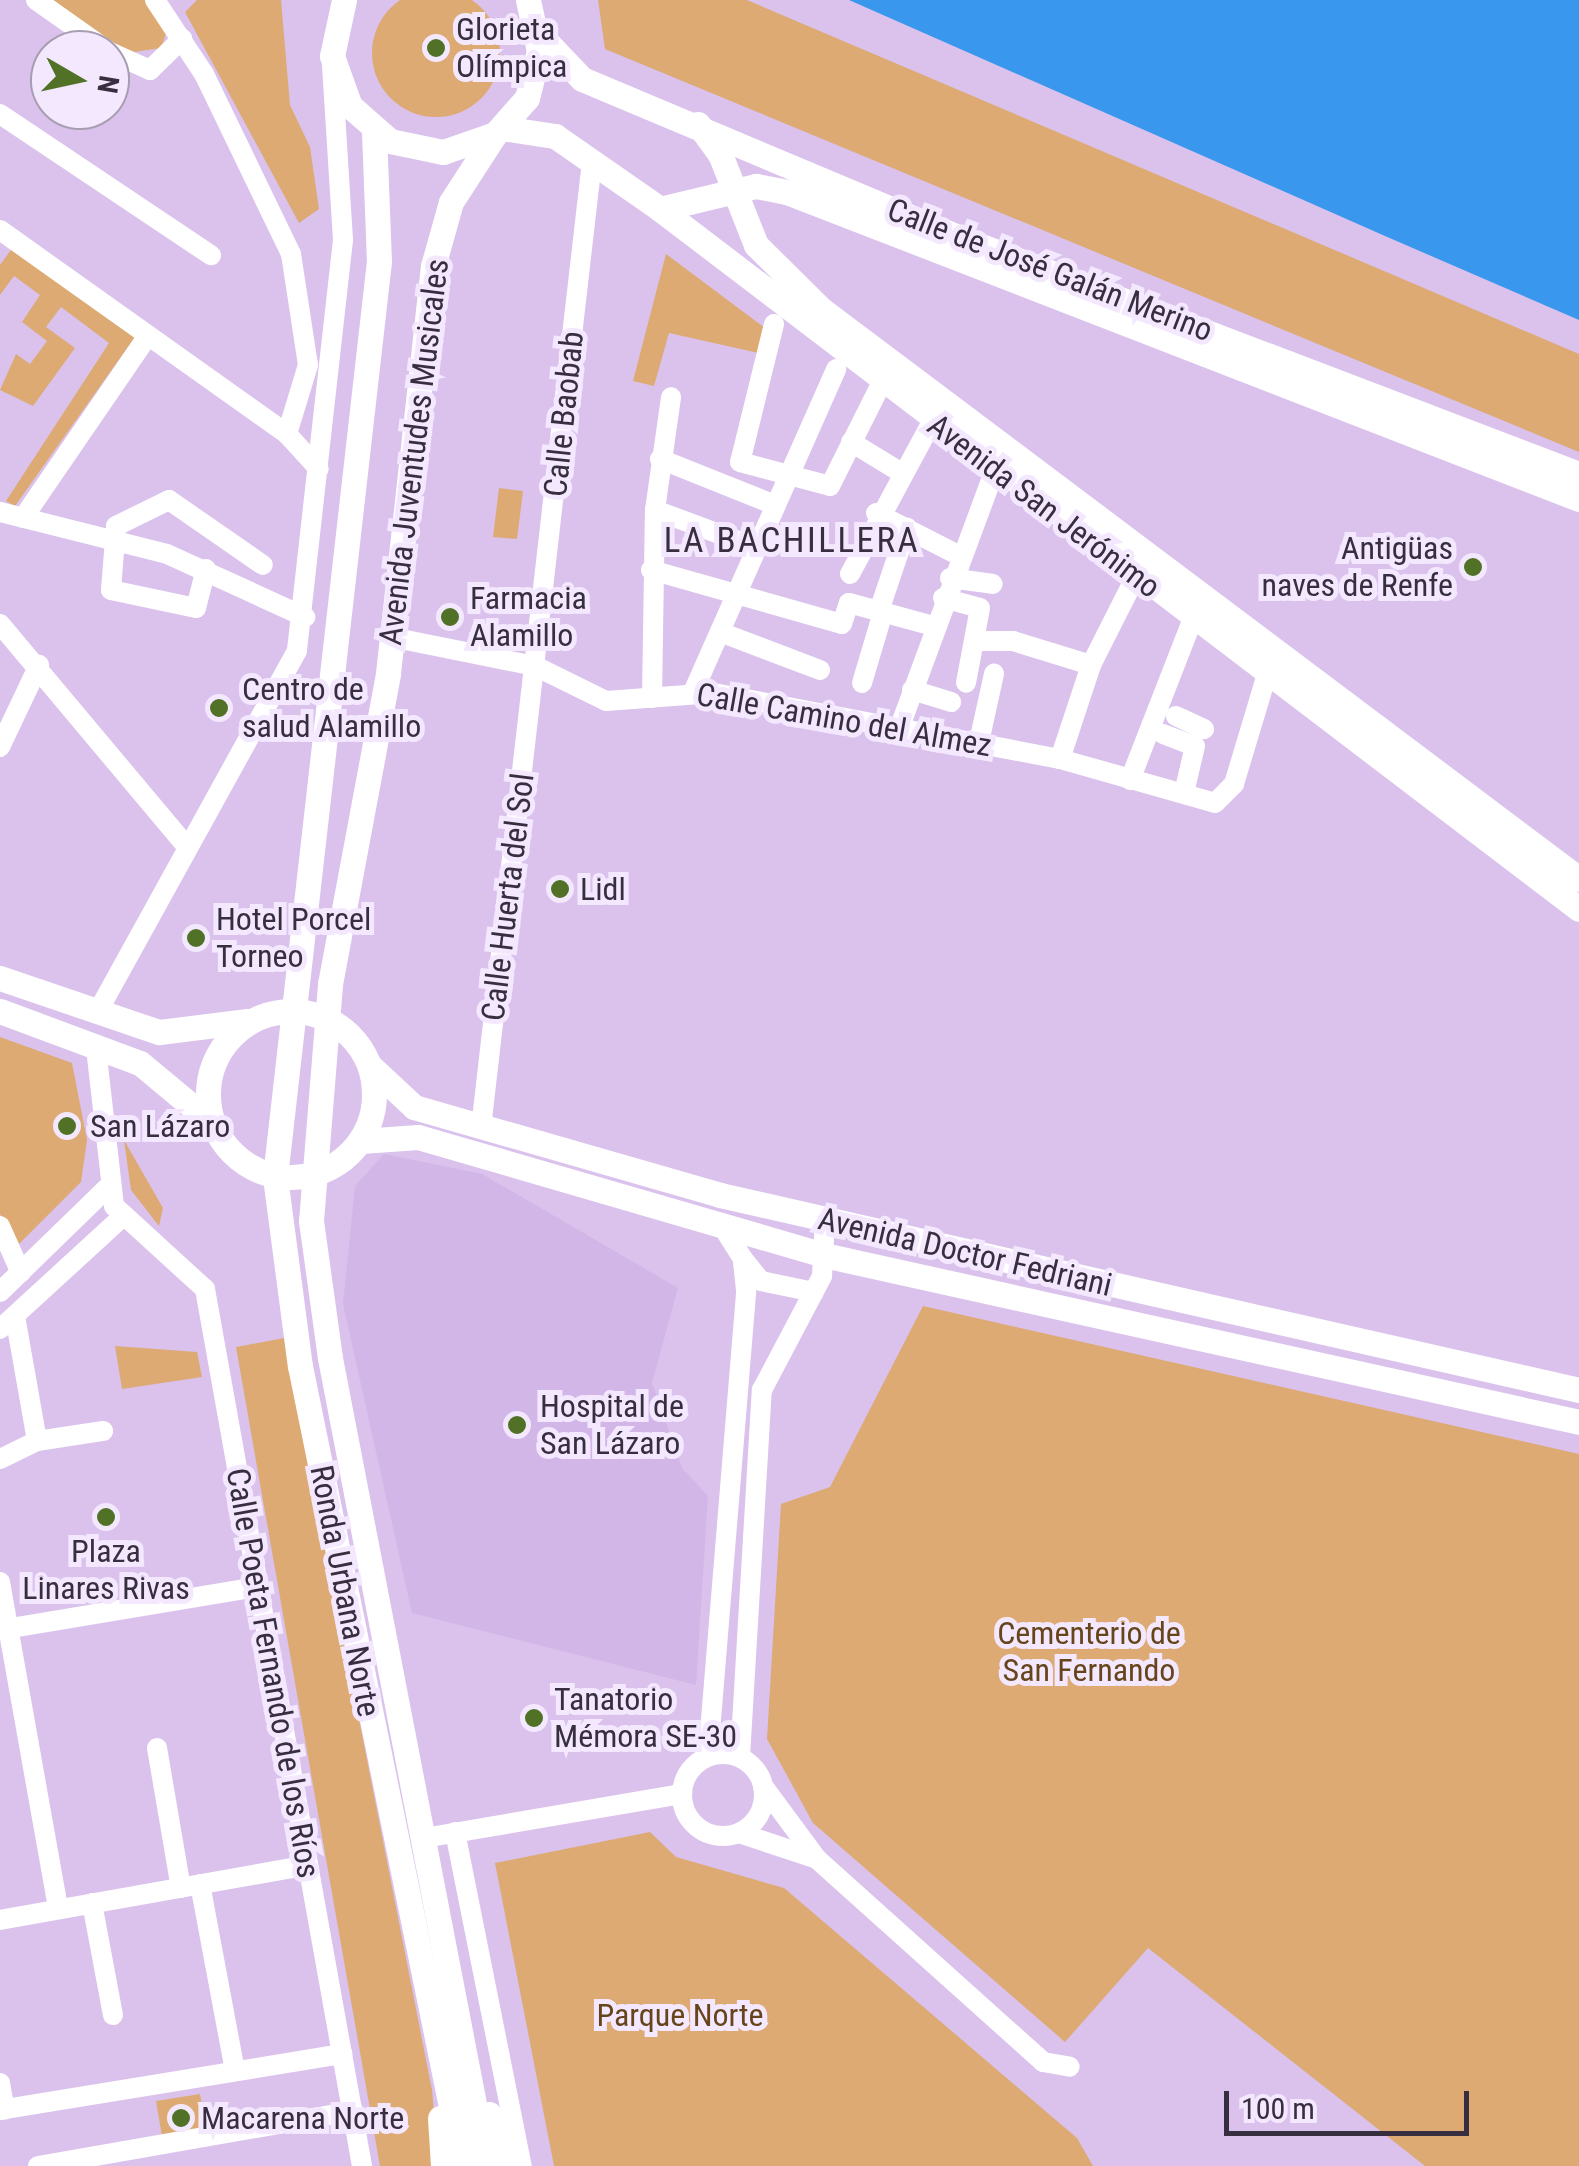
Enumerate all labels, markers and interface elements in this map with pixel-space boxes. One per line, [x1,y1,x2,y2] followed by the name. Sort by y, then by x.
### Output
[456,11,567,86] place label: Glorieta Olímpica
[30,30,130,130] north arrow
[425,37,447,59] marker: Glorieta Olímpica
[91,73,126,96] text: N
[882,190,1218,350] street label: Calle de José Galán Merino
[371,257,457,647] street label: Avenida Juventudes Musicales
[536,329,592,499] street label: Calle Baobab
[920,406,1168,606] street label: Avenida San Jerónimo
[664,520,920,562] district label: LA BACHILLERA
[1262,530,1453,605] place label: Antigüas naves de Renfe
[1462,556,1484,578] marker: Antigüas naves de Renfe
[470,580,587,655] place label: Farmacia Alamillo
[439,606,461,628] marker: Farmacia Alamillo
[242,671,421,746] place label: Centro de salud Alamillo
[694,675,994,765] street label: Calle Camino del Almez
[206,695,232,721] marker: Centro de salud Alamillo
[474,771,542,1023] street label: Calle Huerta del Sol
[580,870,626,908] place label: Lidl
[549,878,571,900] marker: Lidl
[216,901,371,976] place label: Hotel Porcel Torneo
[185,927,207,949] marker: Hotel Porcel Torneo
[90,1107,230,1145] place label: San Lázaro
[54,1113,80,1139] marker: San Lázaro
[814,1200,1116,1304] street label: Avenida Doctor Fedriani
[540,1388,684,1463] place label: Hospital de San Lázaro
[504,1412,530,1438] marker: Hospital de San Lázaro
[302,1462,388,1720] street label: Ronda Urbana Norte
[218,1465,328,1881] street label: Calle Poeta Fernando de los Ríos
[95,1506,117,1528] marker: Plaza Linares Rivas
[22,1533,190,1608] place label: Plaza Linares Rivas
[997,1615,1181,1690] park label: Cementerio de San Fernando
[554,1681,737,1756] place label: Tanatorio Mémora SE-30
[523,1707,545,1729] marker: Tanatorio Mémora SE-30
[596,1996,764,2034] park label: Parque Norte
[1229,2071,1474,2133] scale bar
[1241,2091,1315,2126] text: 100 m
[201,2099,404,2137] place label: Macarena Norte
[170,2107,192,2129] marker: Macarena Norte

